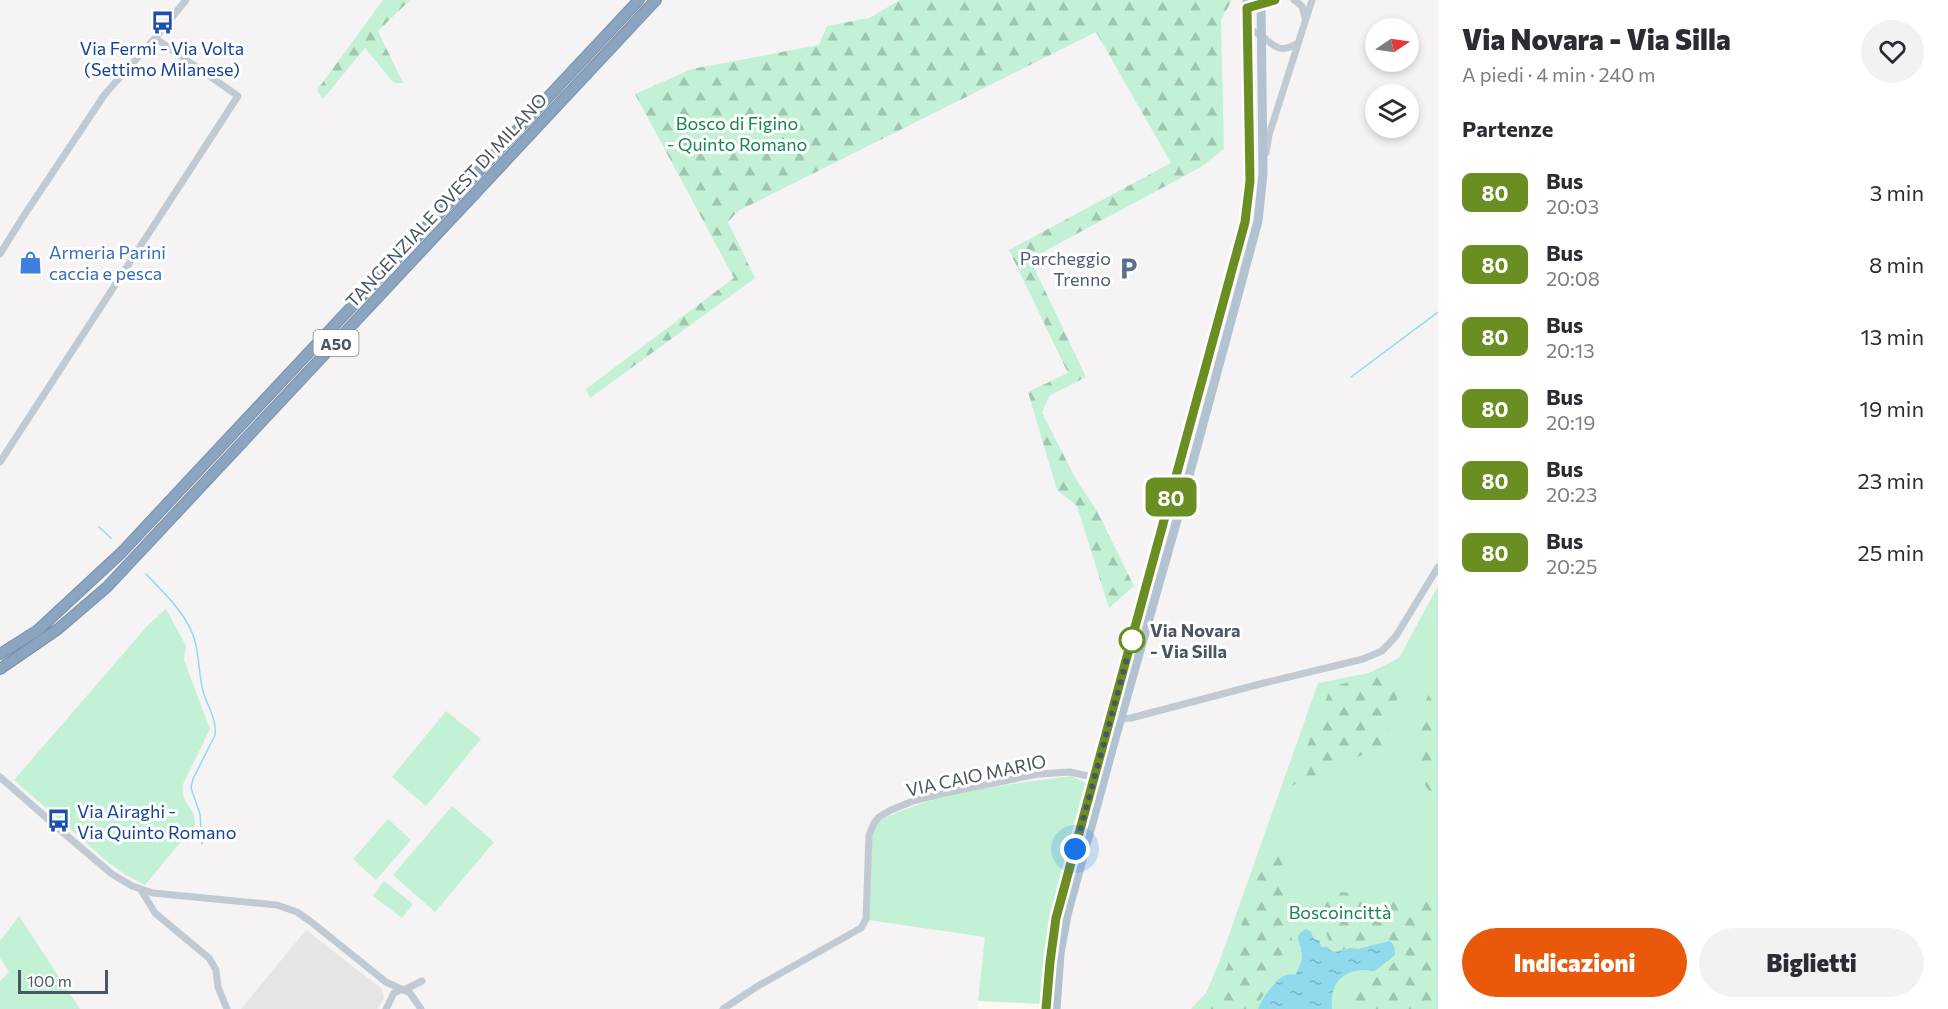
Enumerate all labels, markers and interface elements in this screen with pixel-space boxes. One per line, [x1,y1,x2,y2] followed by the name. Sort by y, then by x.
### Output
[149,9,175,35] bus stop icon: Via Fermi - Via Volta (Settimo Milanese)
[1365,18,1419,72] north arrow
[1365,18,1419,138] map controls
[1861,20,1924,83] button: heart
[1462,22,1731,56] text: Via Novara - Via Silla
[80,37,244,80] place label: Via Fermi - Via Volta (Settimo Milanese)
[1462,62,1656,86] text: A piedi · 4 min · 240 m
[1365,84,1419,138] button: layers
[341,88,551,312] street label: TANGENZIALE OVEST DI MILANO
[667,112,807,155] park label: Bosco di Figino - Quinto Romano
[1462,115,1553,142] text: Partenze
[1546,167,1583,194] text: Bus
[1870,179,1924,206] text: 3 min
[1482,180,1508,205] text: 80
[1546,194,1599,218] text: 20:03
[1546,239,1583,266] text: Bus
[49,241,166,284] place label: Armeria Parini caccia e pesca
[1020,247,1111,290] place label: Parcheggio Trenno
[18,249,44,275] shop icon: Armeria Parini caccia e pesca
[1869,251,1924,278] text: 8 min
[1482,252,1508,277] text: 80
[1116,255,1142,281] parking icon: Parcheggio Trenno
[1546,266,1600,290] text: 20:08
[1546,311,1583,338] text: Bus
[1860,323,1924,350] text: 13 min
[1482,324,1508,349] text: 80
[314,330,358,356] road number: A50
[1546,338,1595,362] text: 20:13
[1546,383,1583,410] text: Bus
[1860,395,1924,422] text: 19 min
[1482,396,1508,421] text: 80
[1546,410,1596,434] text: 20:19
[1546,455,1583,482] text: Bus
[1858,467,1924,494] text: 23 min
[1482,468,1508,493] text: 80
[1144,478,1198,516] line badge: 80
[1546,482,1597,506] text: 20:23
[1158,485,1184,510] text: 80
[1546,527,1583,554] text: Bus
[1857,539,1924,566] text: 25 min
[1482,540,1508,565] text: 80
[1546,554,1597,578] text: 20:25
[1150,619,1240,662] place label: Via Novara - Via Silla
[1119,627,1145,653] marker: Via Novara - Via Silla
[904,749,1048,801] street label: VIA CAIO MARIO
[77,800,236,843] place label: Via Airaghi - Via Quinto Romano
[46,808,72,834] bus stop icon: Via Airaghi - Via Quinto Romano
[1060,834,1090,864] your location
[1289,901,1391,923] park label: Boscoincittà
[1462,928,1687,997] button: Indicazioni
[1699,928,1924,997] button: Biglietti
[18,967,108,994] scale bar
[27,971,72,990] text: 100 m

